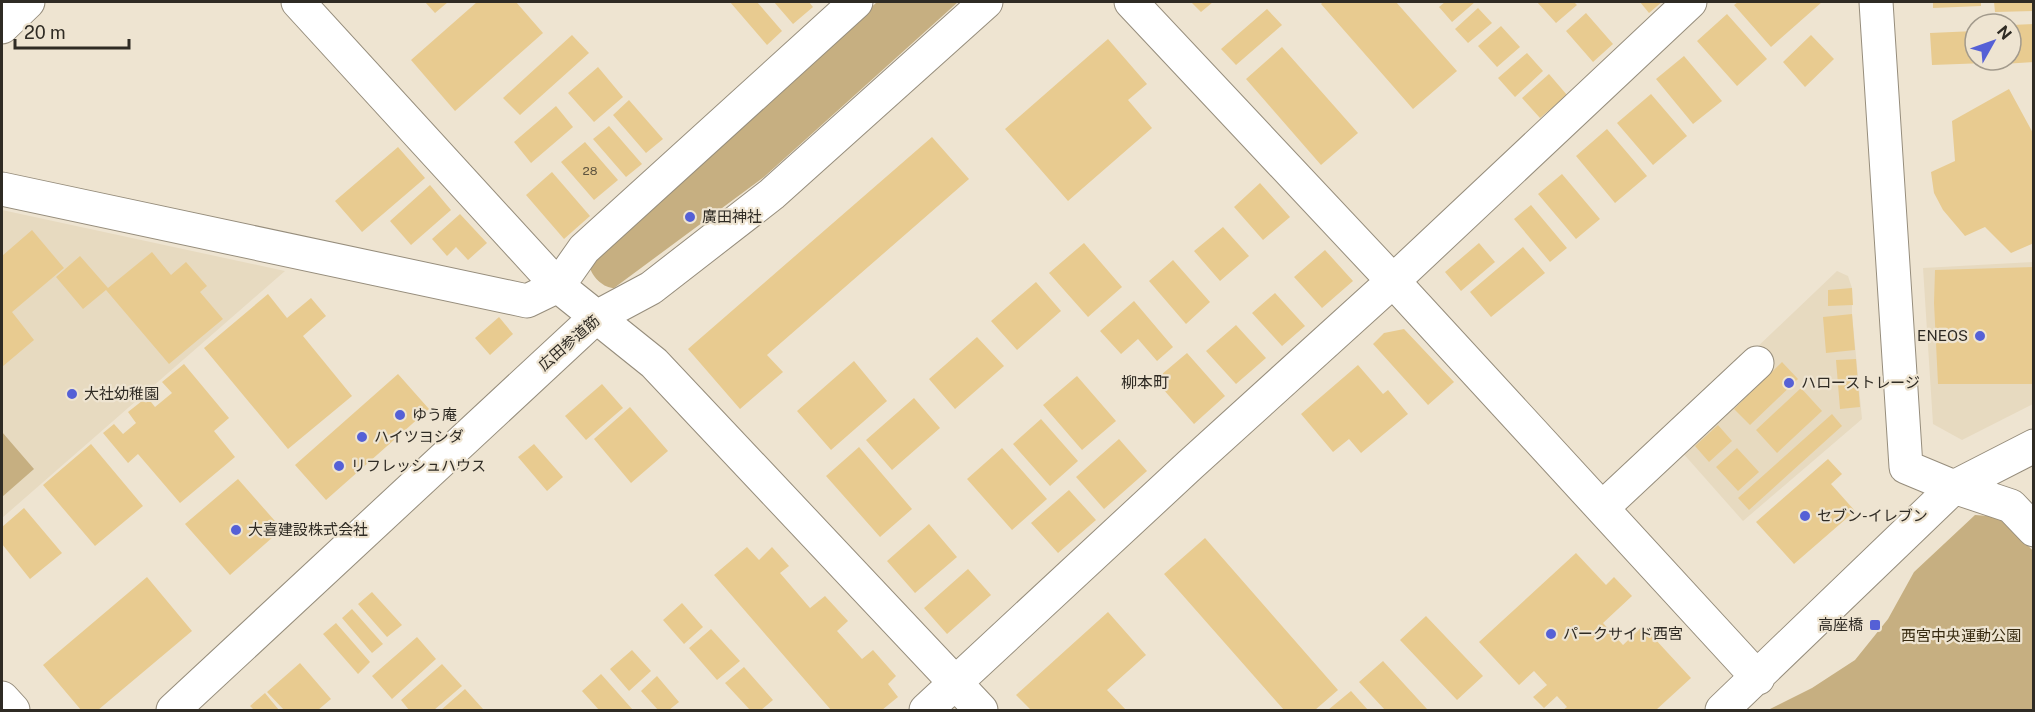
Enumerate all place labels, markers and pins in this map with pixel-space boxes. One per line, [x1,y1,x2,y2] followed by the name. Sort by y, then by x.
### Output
[702,208,762,225] place label: 廣田神社
[683,210,697,224] marker: 廣田神社
[1917,327,1968,344] place label: ENEOS
[1973,329,1987,343] marker: ENEOS
[1801,374,1920,391] place label: ハローストレージ
[1782,376,1796,390] marker: ハローストレージ
[84,385,159,402] place label: 大社幼稚園
[65,387,79,401] marker: 大社幼稚園
[412,406,457,423] place label: ゆう庵
[393,408,407,422] marker: ゆう庵
[374,428,464,445] place label: ハイツヨシダ
[355,430,369,444] marker: ハイツヨシダ
[351,457,486,474] place label: リフレッシュハウス
[332,459,346,473] marker: リフレッシュハウス
[1817,507,1928,524] place label: セブン-イレブン
[1798,509,1812,523] marker: セブン-イレブン
[248,521,368,538] place label: 大喜建設株式会社
[229,523,243,537] marker: 大喜建設株式会社
[1818,616,1863,633] place label: 高座橋
[1868,618,1882,632] marker: 高座橋
[1563,625,1683,642] place label: パークサイド西宮
[1544,627,1558,641] marker: パークサイド西宮

